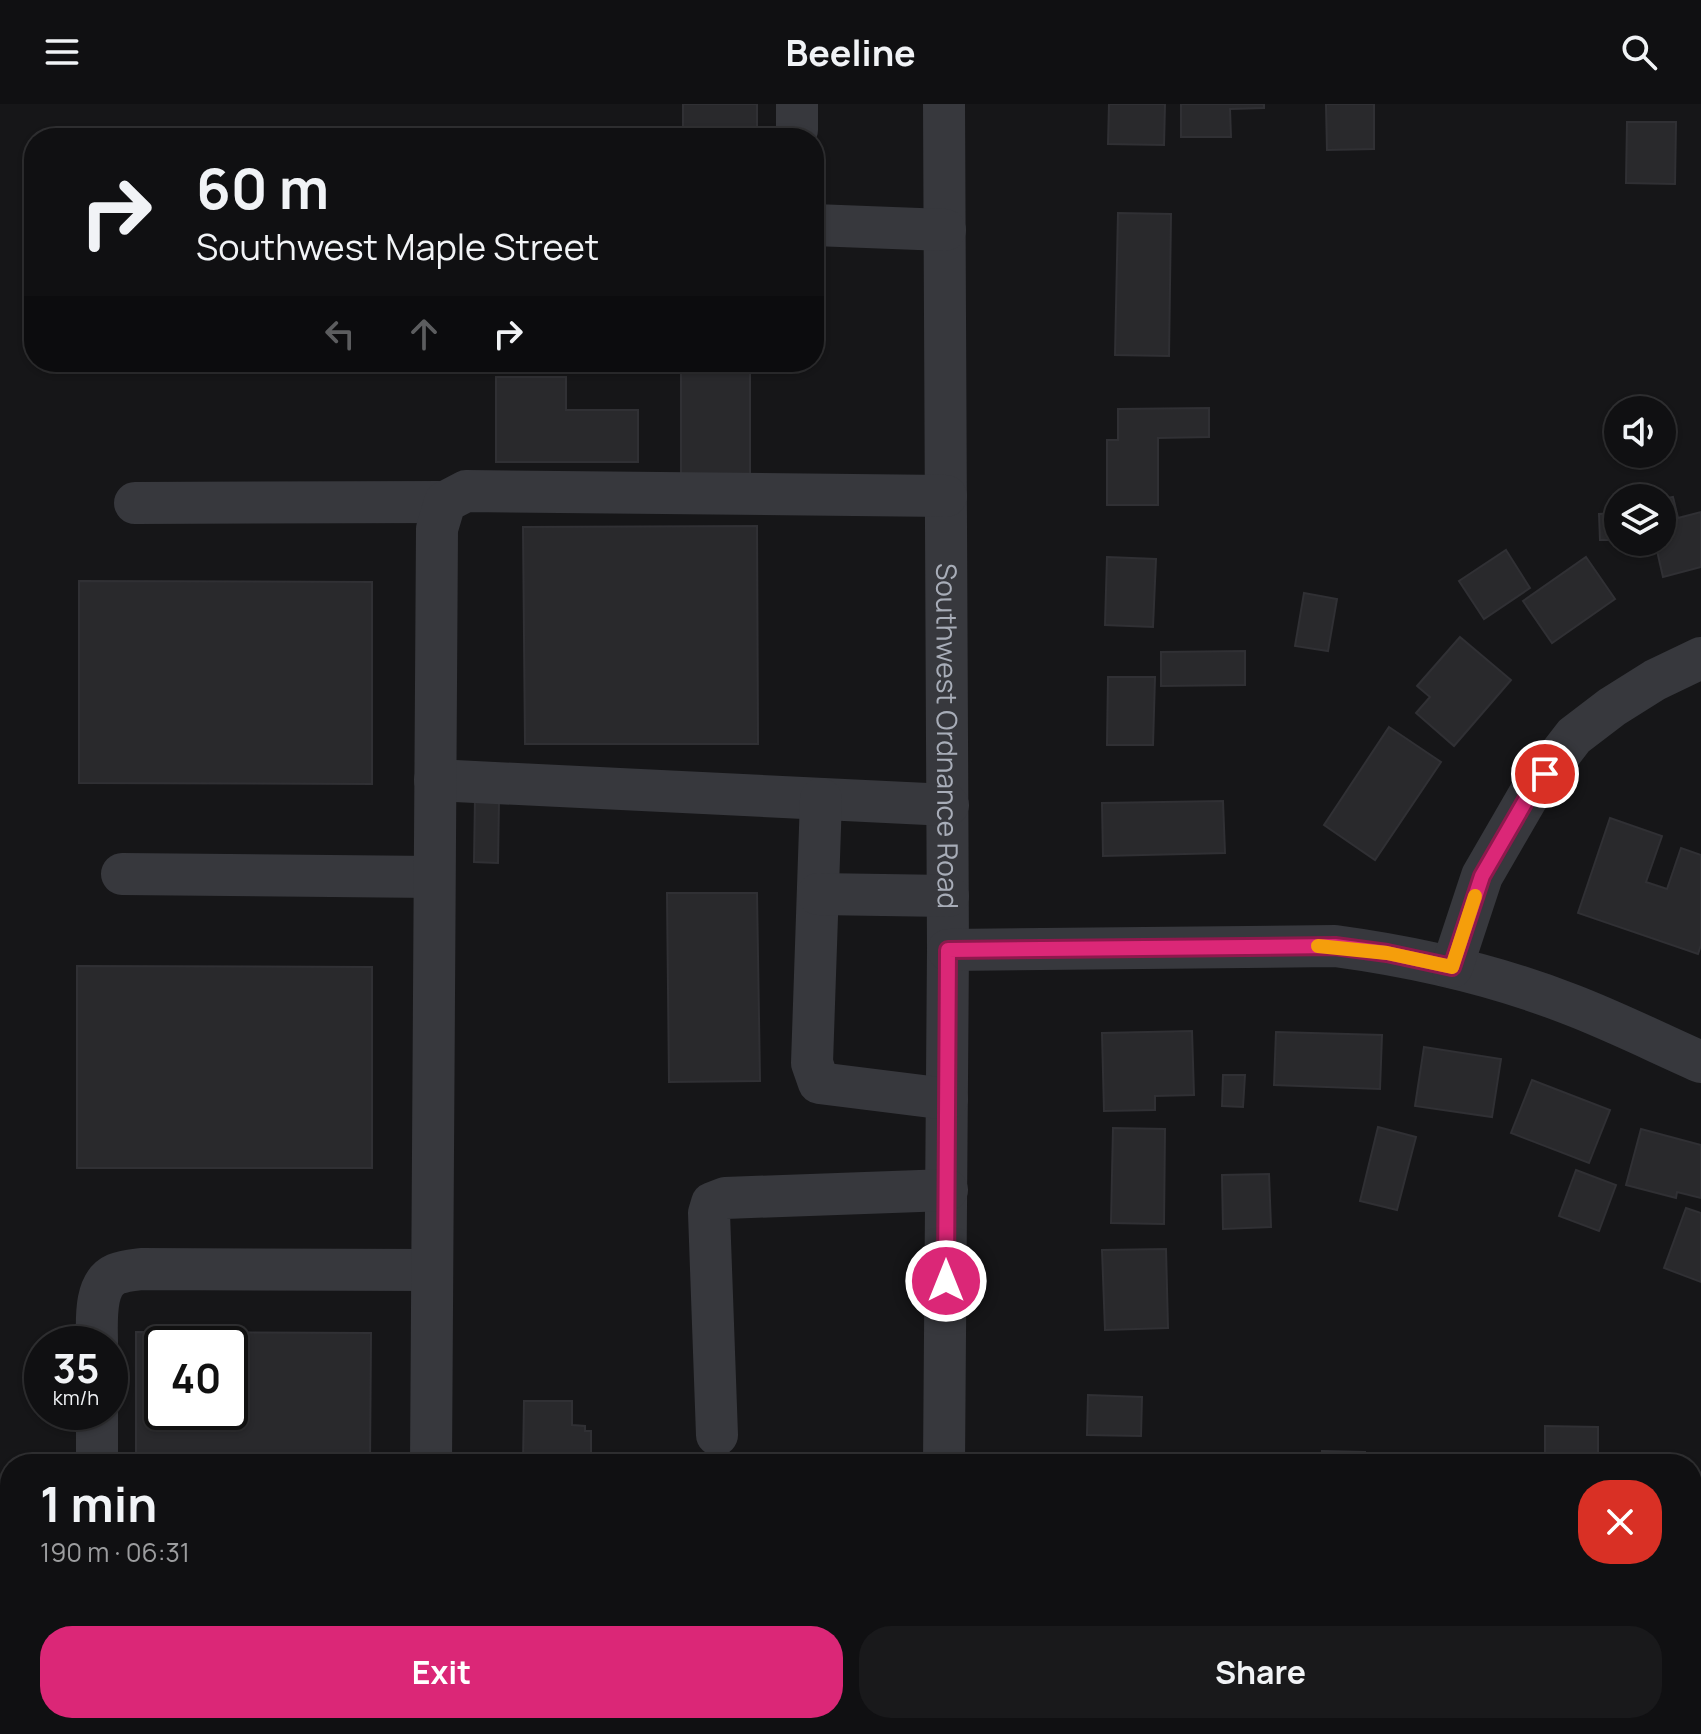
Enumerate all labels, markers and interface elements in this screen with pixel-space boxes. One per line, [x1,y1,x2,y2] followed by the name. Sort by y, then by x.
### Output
[785,28,916,77] text: Beeline
[40,30,84,74] icon: menu
[1617,30,1661,74] icon: search
[196,149,329,226] text: 60 m
[64,160,168,264] icon: right
[196,222,599,271] text: Southwest Maple Street
[318,312,362,356] icon: left
[402,312,446,356] icon: ahead
[486,312,530,356] icon: right
[1604,396,1676,556] map controls
[1604,396,1676,468] button: sound
[1604,484,1676,556] button: layers
[928,563,968,909] street label: Southwest Ordnance Road
[1511,740,1579,808] pin
[1523,752,1567,796] icon: arrive
[904,1239,988,1323] position arrow
[144,1326,248,1430] speed limit sign: 40
[53,1340,99,1395] text: 35
[53,1384,99,1411] text: km/h
[40,1471,157,1536] text: 1 min
[1578,1480,1662,1564] button: close
[40,1534,190,1570] text: 190 m · 06:31
[40,1626,843,1718] button: Exit
[859,1626,1662,1718] button: Share

